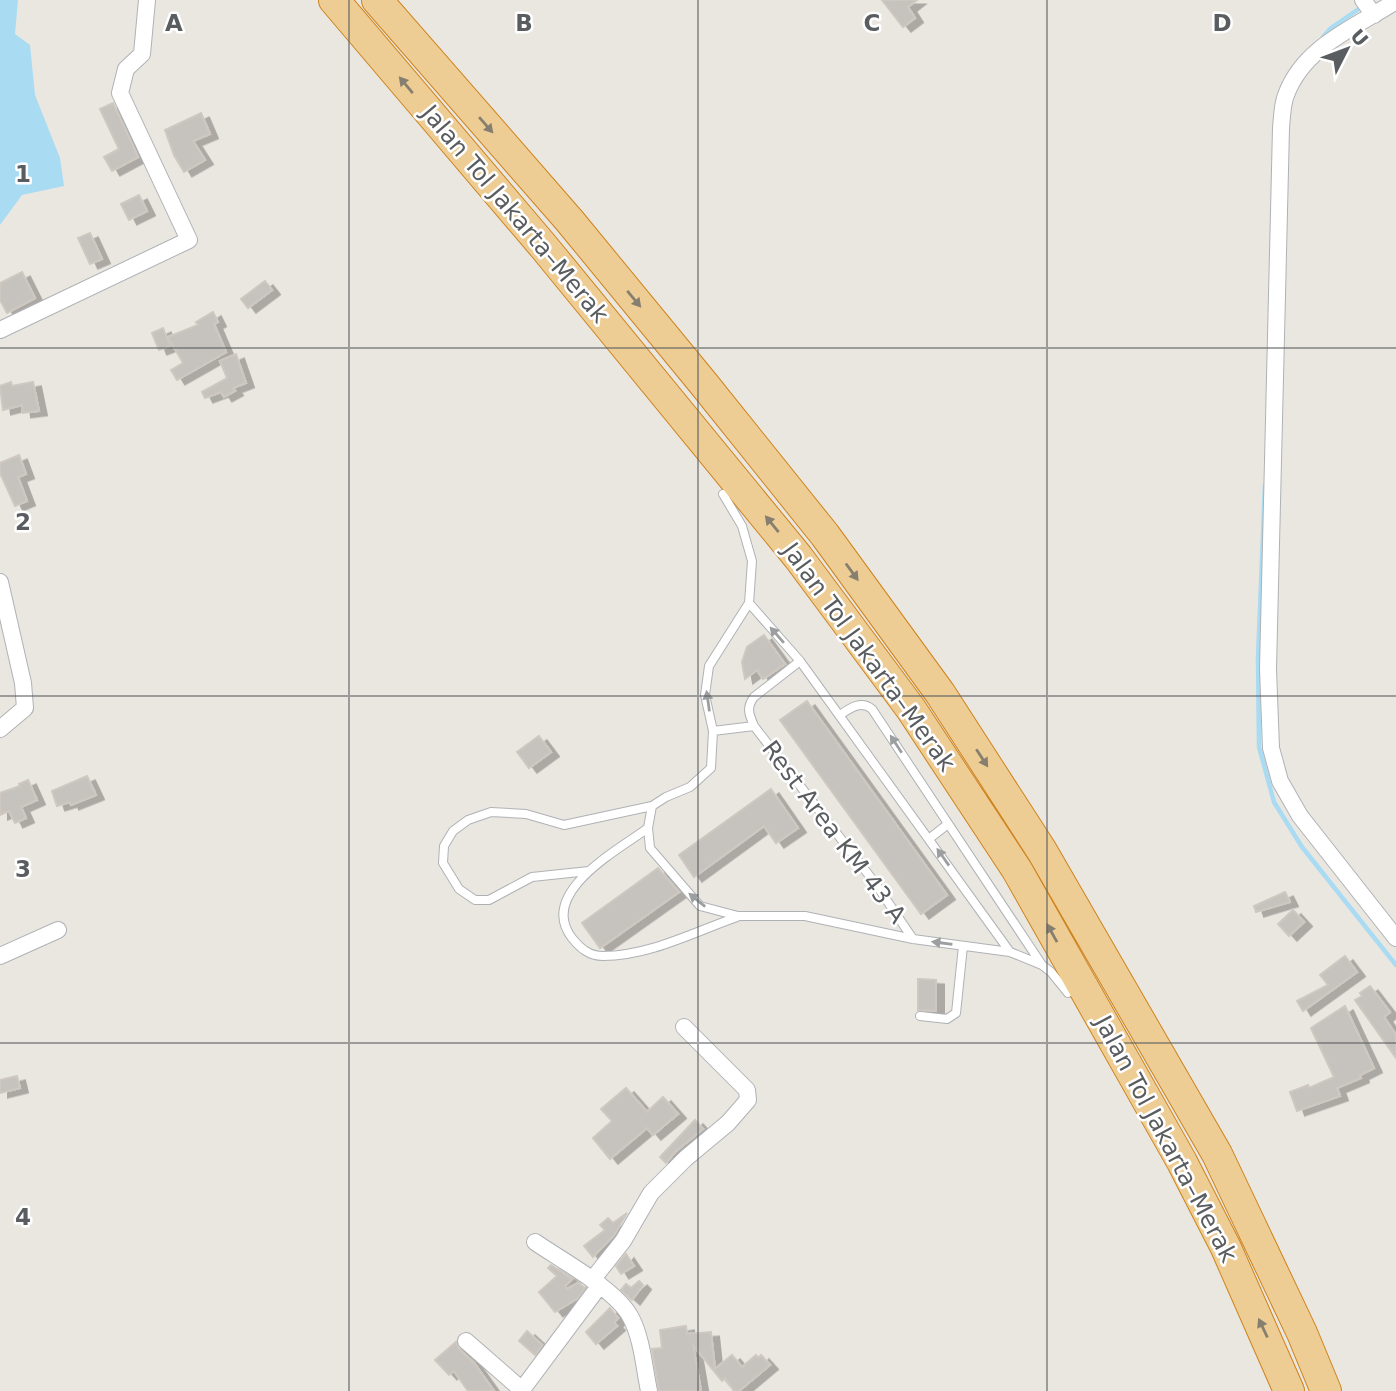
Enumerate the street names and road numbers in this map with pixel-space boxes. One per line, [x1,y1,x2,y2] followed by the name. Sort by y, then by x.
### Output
[414,98,614,329] street label: Jalan Tol Jakarta–Merak
[776,536,961,777] street label: Jalan Tol Jakarta–Merak
[756,735,912,929] street label: Rest Area KM 43 A
[1088,1009,1243,1267] street label: Jalan Tol Jakarta–Merak

